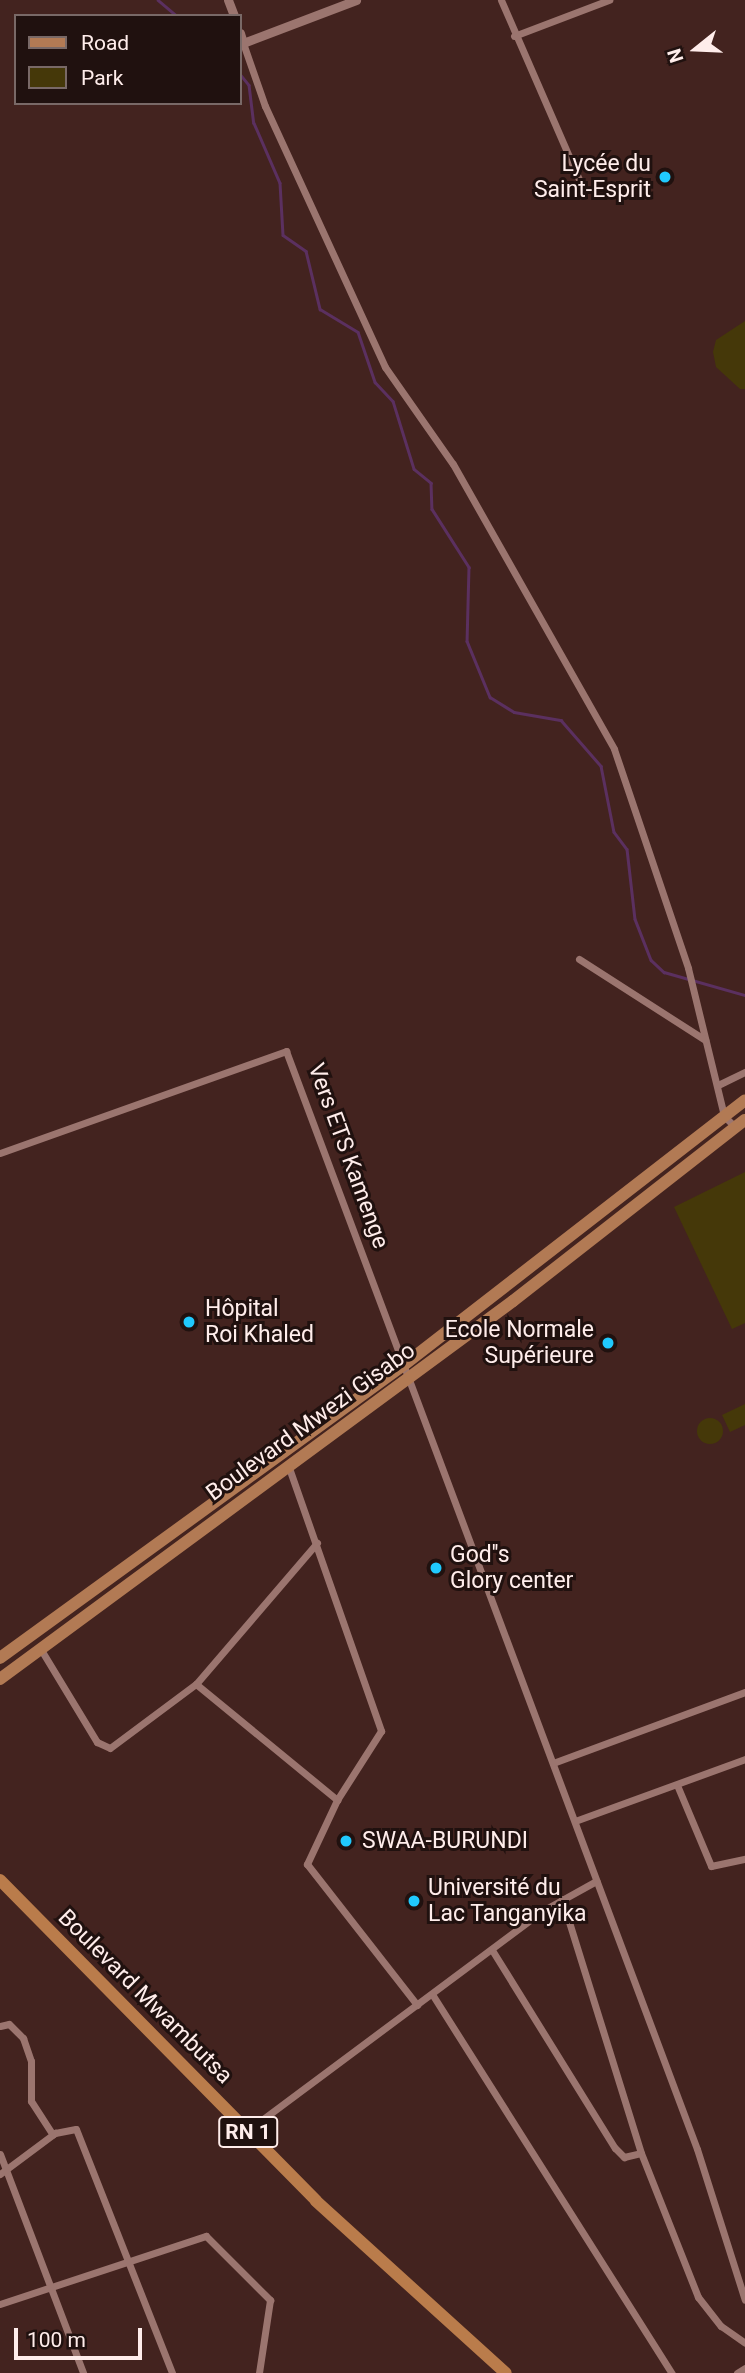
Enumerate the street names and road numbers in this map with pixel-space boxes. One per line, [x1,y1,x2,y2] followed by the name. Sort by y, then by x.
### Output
[302,1060,394,1252] street label: Vers ETS Kamenge
[201,1337,421,1507] street label: Boulevard Mwezi Gisabo
[52,1904,238,2090] street label: Boulevard Mwambutsa
[216,2114,280,2150] road number: RN 1

